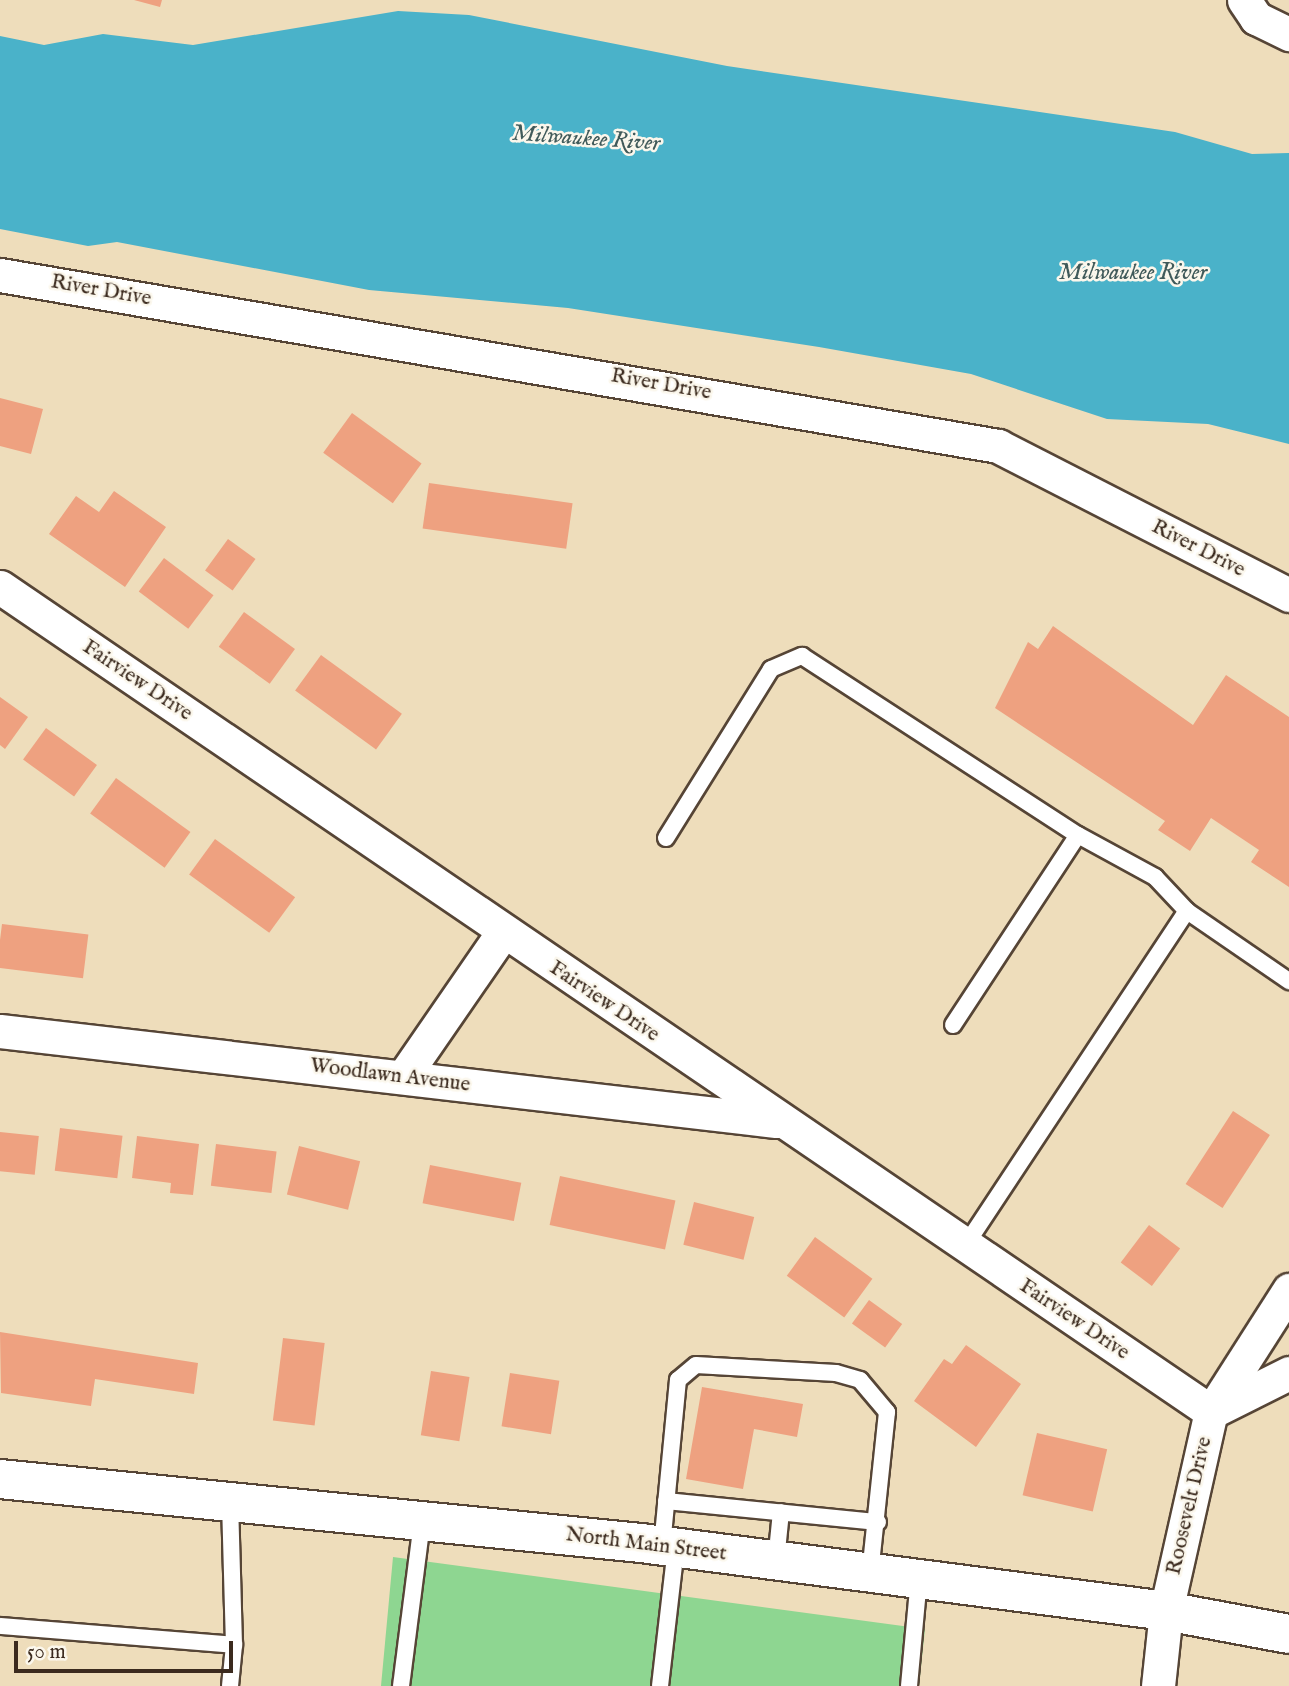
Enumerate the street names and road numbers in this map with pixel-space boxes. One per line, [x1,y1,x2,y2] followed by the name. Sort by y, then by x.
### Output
[49,270,153,312] street label: River Drive
[609,364,713,406] street label: River Drive
[1147,515,1249,583] street label: River Drive
[77,635,197,727] street label: Fairview Drive
[544,956,664,1048] street label: Fairview Drive
[309,1054,471,1098] street label: Woodlawn Avenue
[1014,1274,1134,1366] street label: Fairview Drive
[1162,1435,1218,1577] street label: Roosevelt Drive
[564,1523,728,1567] street label: North Main Street

